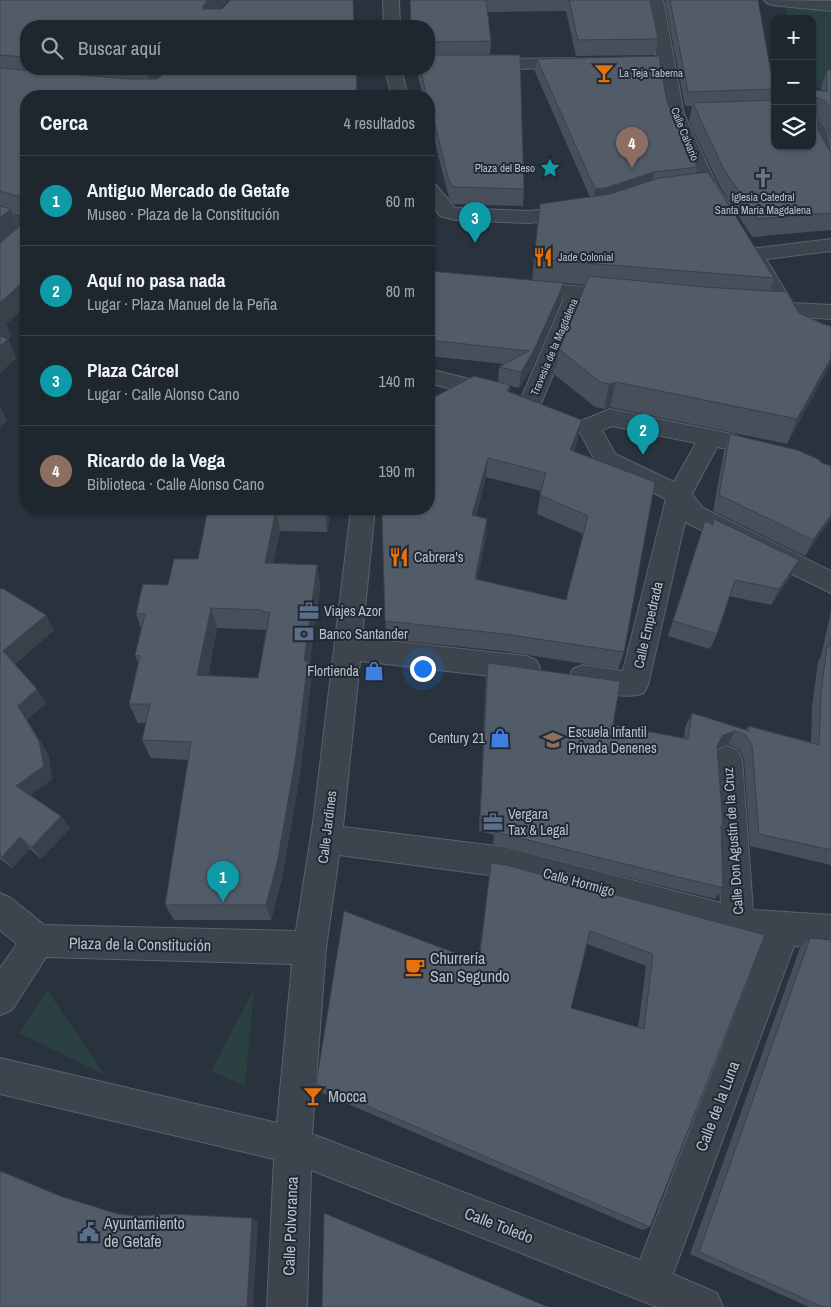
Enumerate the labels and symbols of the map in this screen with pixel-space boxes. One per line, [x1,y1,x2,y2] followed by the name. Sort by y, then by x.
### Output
[593,62,615,84] bar icon: La Teja Taberna
[619,66,683,80] place label: La Teja Taberna
[668,105,702,163] street label: Calle Calvario
[616,127,648,168] pin: 4
[539,157,561,179] place icon: Plaza del Beso
[475,161,535,175] place label: Plaza del Beso
[752,167,774,189] church icon: Iglesia Catedral Santa María Magdalena
[715,190,811,217] place label: Iglesia Catedral Santa María Magdalena
[459,202,491,243] pin: 3
[532,246,554,268] restaurant icon: Jade Colonial
[558,250,613,264] place label: Jade Colonial
[527,296,581,398] street label: Travesía de la Magdalena
[627,414,659,455] pin: 2
[388,546,410,568] restaurant icon: Cabrera's
[414,548,464,566] place label: Cabrera's
[629,579,667,670] street label: Calle Empedrada
[298,600,320,622] office icon: Viajes Azor
[324,602,382,620] place label: Viajes Azor
[293,623,315,645] bank icon: Banco Santander
[319,625,408,643] place label: Banco Santander
[410,656,436,682] your location
[363,660,385,682] shop icon: Flortienda
[307,662,360,680] place label: Flortienda
[568,723,657,757] place label: Escuela Infantil Privada Denenes
[489,727,511,749] shop icon: Century 21
[429,729,486,747] place label: Century 21
[542,729,564,751] school or university icon: Escuela Infantil Privada Denenes
[719,767,747,915] street label: Calle Don Agustín de la Cruz
[314,789,340,865] street label: Calle Jardines
[508,805,568,839] place label: Vergara Tax & Legal
[482,811,504,833] office icon: Vergara Tax & Legal
[207,861,239,902] pin: 1
[541,864,617,900] street label: Calle Hormigo
[69,932,211,956] street label: Plaza de la Constitución
[430,947,510,987] place label: Churrería San Segundo
[404,956,426,978] cafe icon: Churrería San Segundo
[690,1057,745,1154] street label: Calle de la Luna
[302,1085,324,1107] bar icon: Mocca
[328,1085,367,1107] place label: Mocca
[277,1175,303,1276] street label: Calle Polvoranca
[461,1202,537,1248] street label: Calle Toledo
[103,1212,185,1252] place label: Ayuntamiento de Getafe
[78,1221,100,1243] public building icon: Ayuntamiento de Getafe

